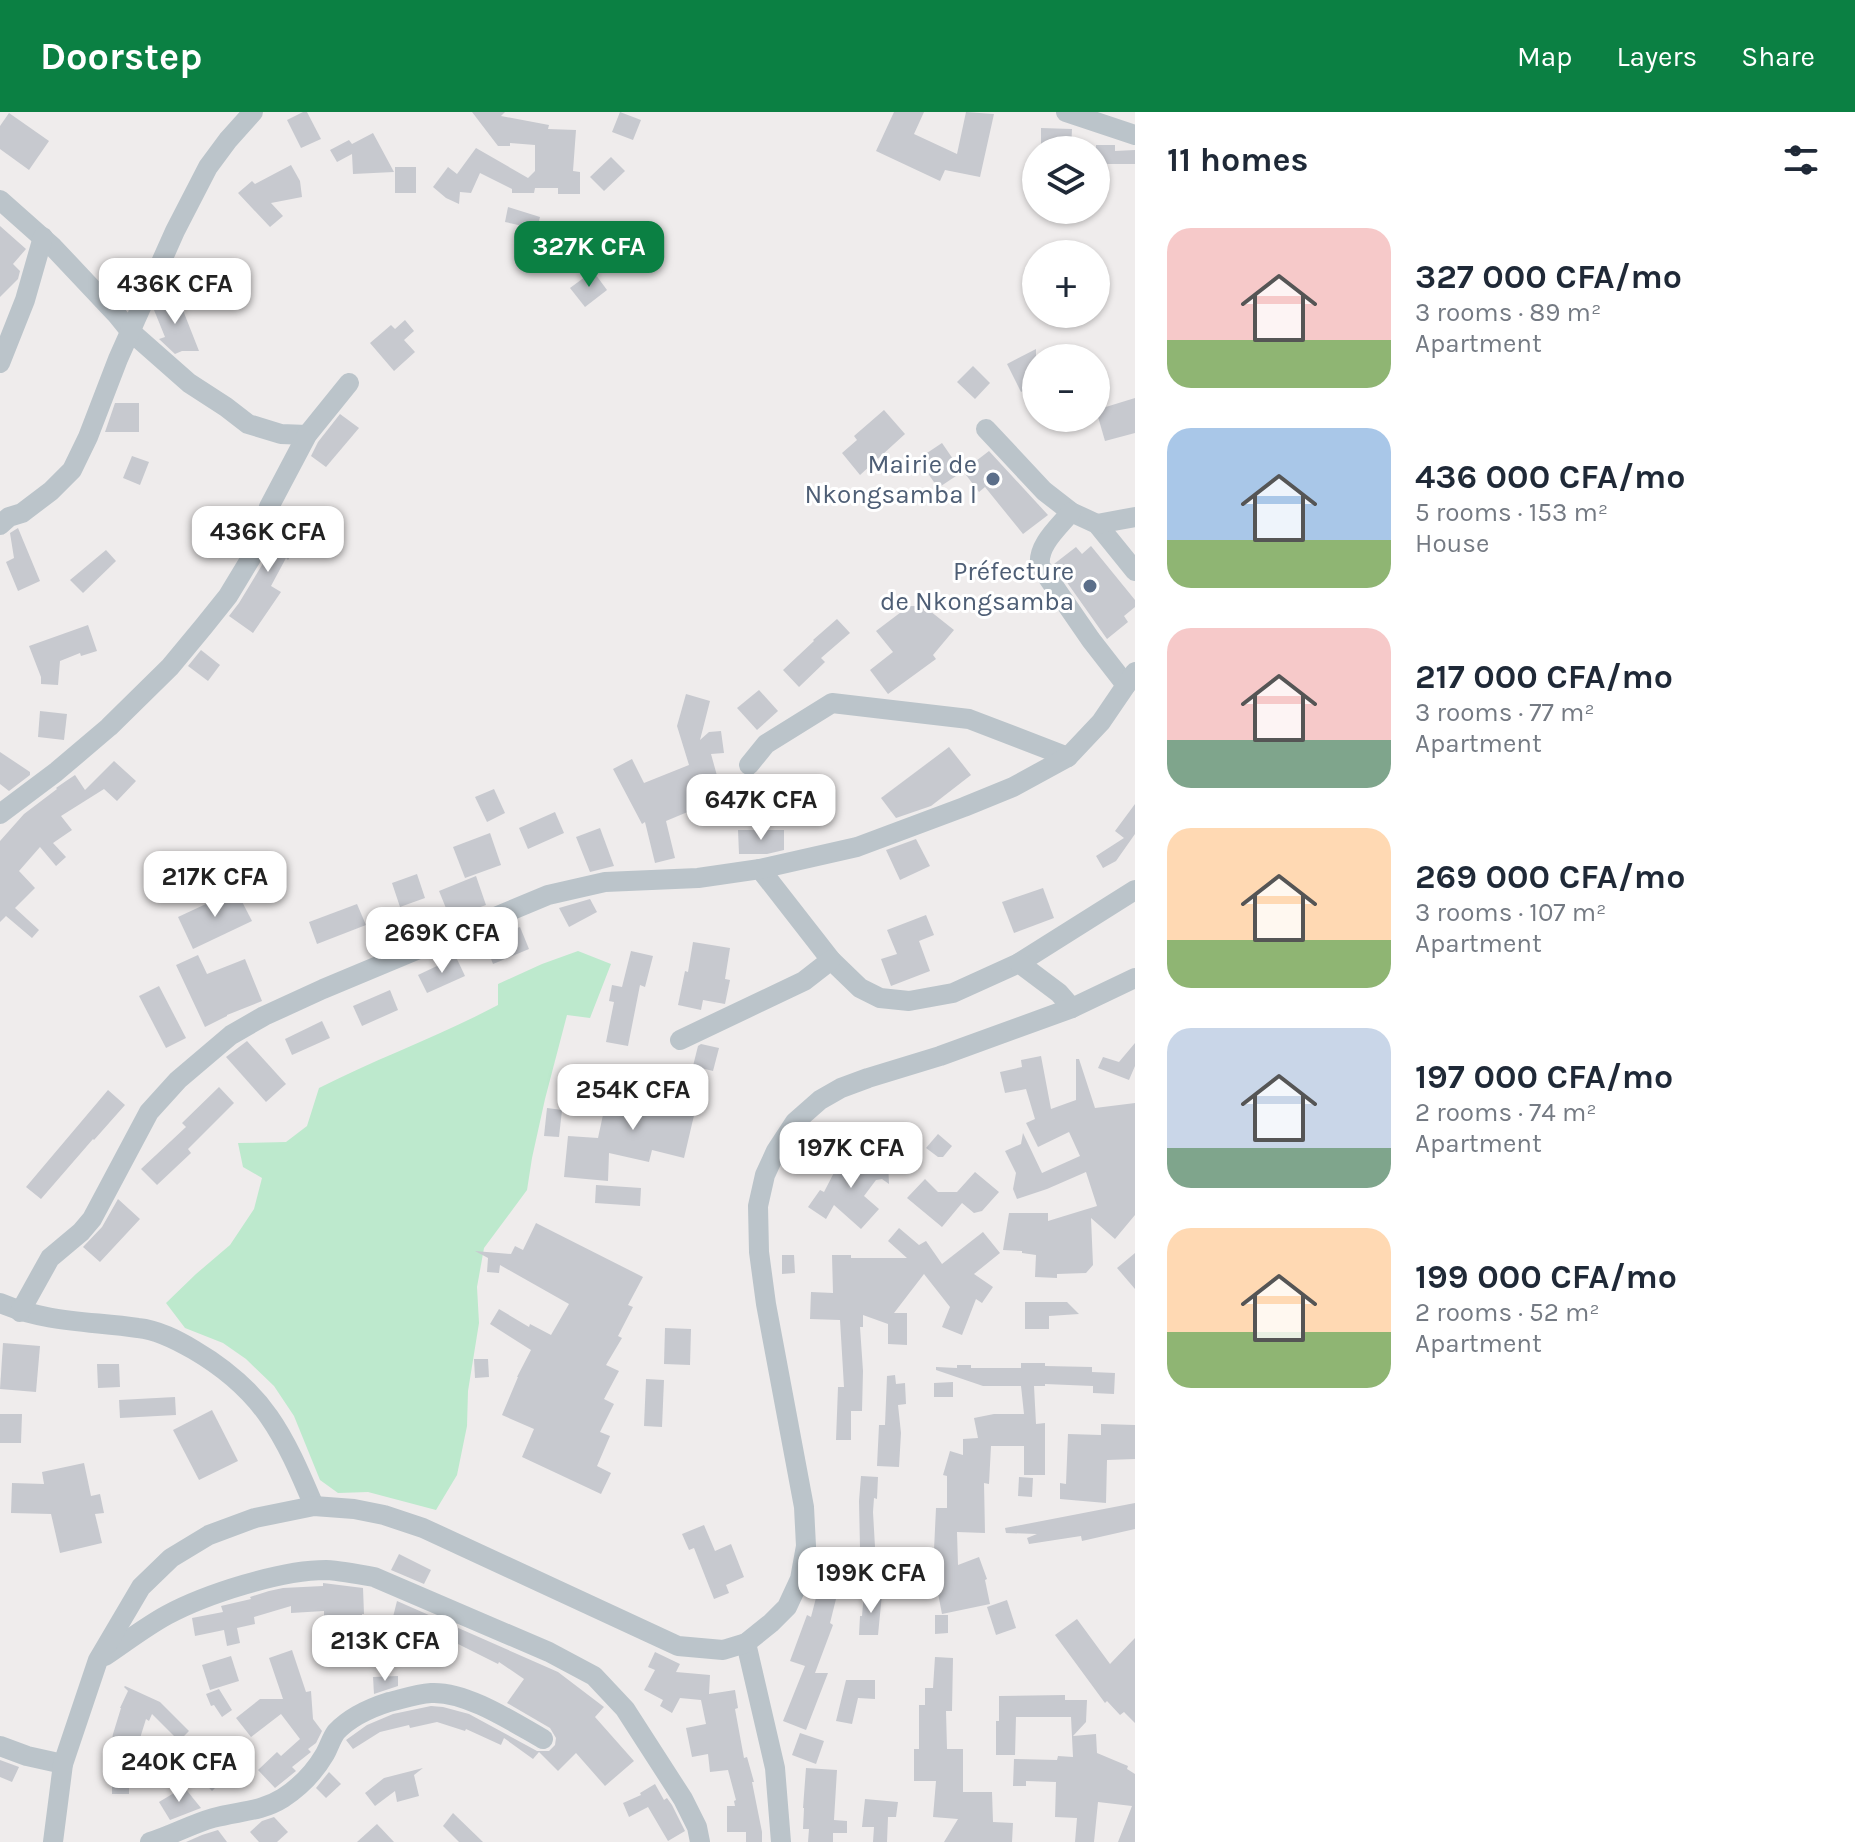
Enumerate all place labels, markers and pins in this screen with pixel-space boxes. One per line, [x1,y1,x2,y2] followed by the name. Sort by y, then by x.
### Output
[506,221,672,289] pin: 327K CFA
[92,258,258,326] pin: 436K CFA
[805,449,977,510] place label: Mairie de Nkongsamba I
[984,470,1002,488] marker: Mairie de Nkongsamba I
[185,506,351,574] pin: 436K CFA
[880,556,1074,617] place label: Préfecture de Nkongsamba
[1081,577,1099,595] marker: Préfecture de Nkongsamba
[678,774,844,842] pin: 647K CFA
[132,851,298,919] pin: 217K CFA
[359,907,525,975] pin: 269K CFA
[550,1064,716,1132] pin: 254K CFA
[768,1122,934,1190] pin: 197K CFA
[788,1547,954,1615] pin: 199K CFA
[302,1615,468,1683] pin: 213K CFA
[96,1736,262,1804] pin: 240K CFA

